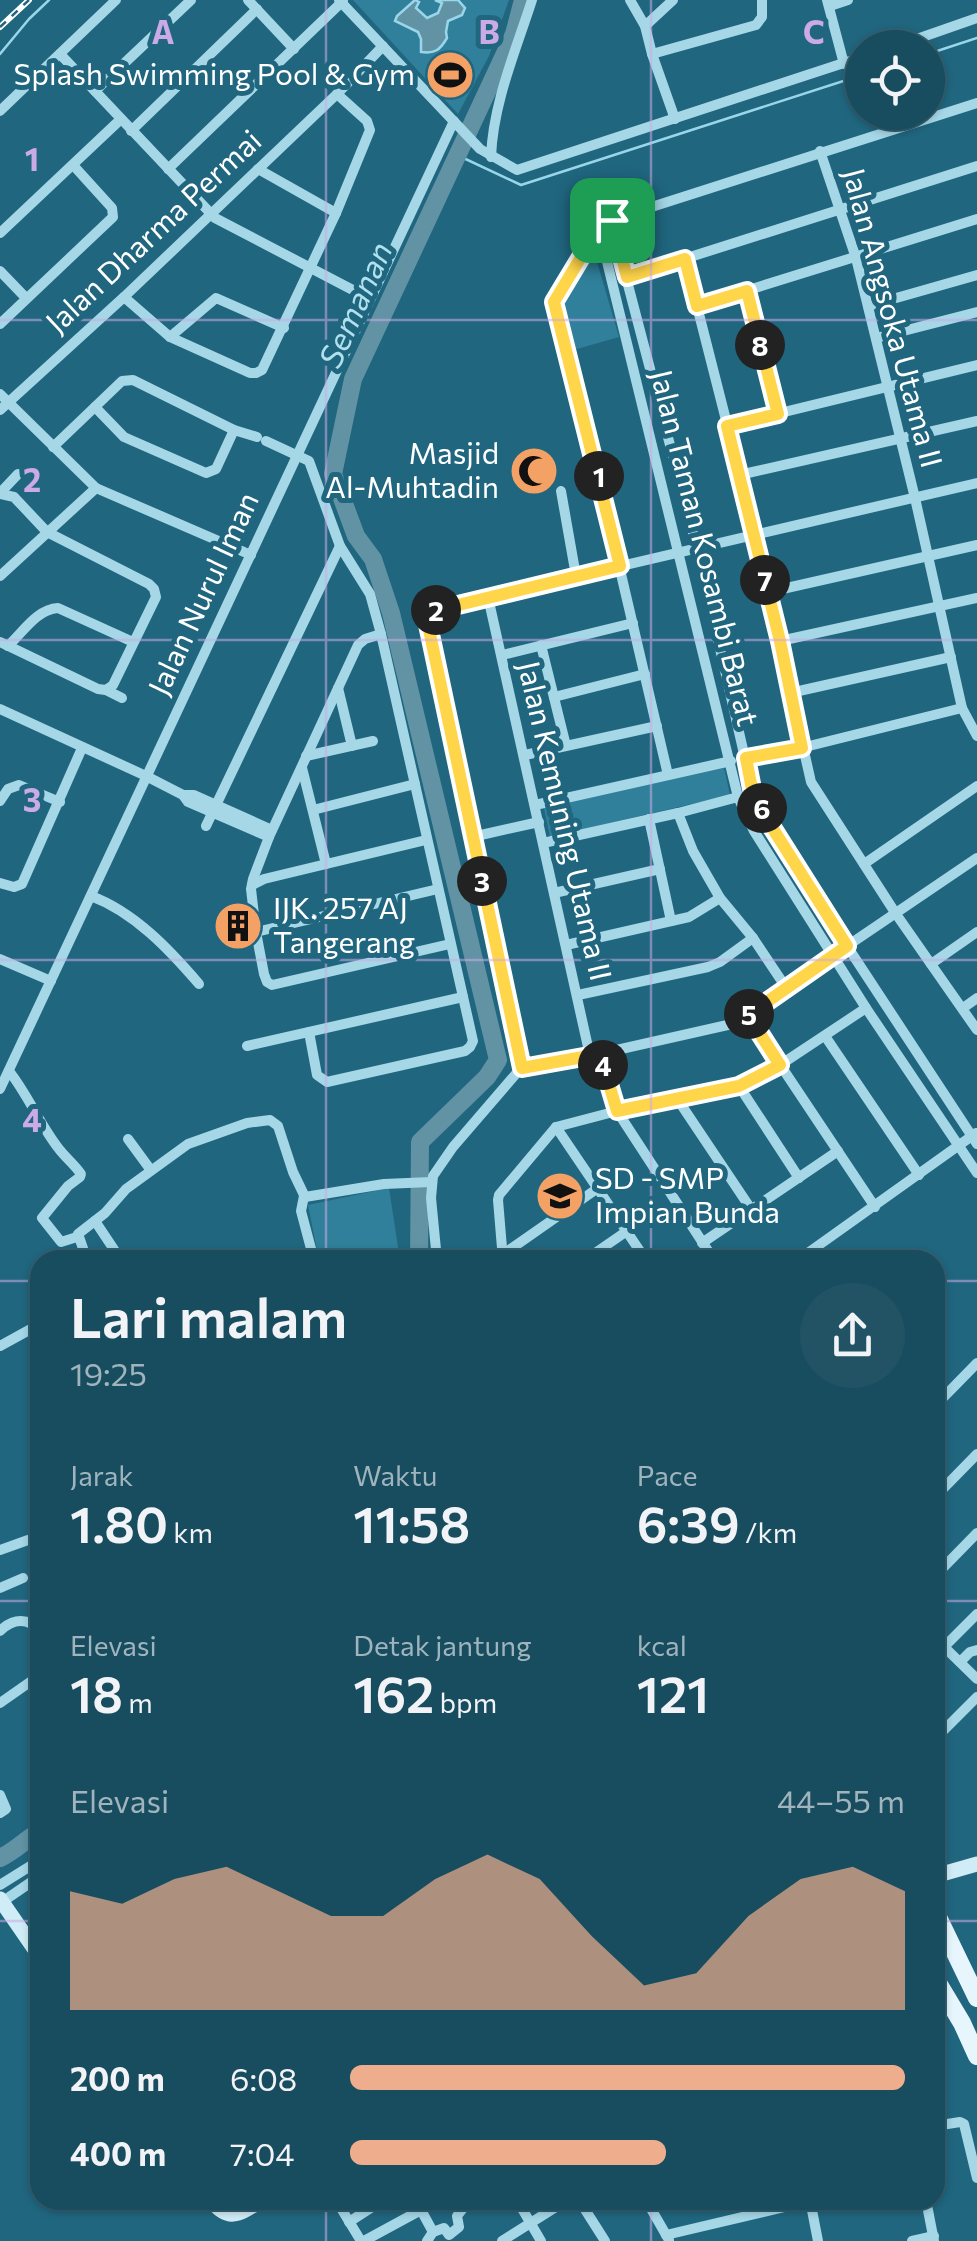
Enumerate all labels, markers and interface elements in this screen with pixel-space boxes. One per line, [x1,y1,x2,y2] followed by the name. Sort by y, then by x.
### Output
[152,11,175,51] text: A
[478,11,500,51] text: B
[803,11,825,51] text: C
[845,30,945,130] map controls
[845,30,945,130] button: locate
[424,49,476,101] sports icon: Splash Swimming Pool & Gym
[14,54,415,91] place label: Splash Swimming Pool & Gym
[37,121,268,340] street label: Jalan Dharma Permai
[25,138,39,178] text: 1
[837,164,952,471] street label: Jalan Angsoka Utama II
[570,178,655,263] pin
[585,193,640,248] icon: arrive
[309,235,400,373] water label: Semanan
[735,320,785,370] pin: 8
[751,328,769,362] text: 8
[644,365,769,729] street label: Jalan Taman Kosambi Barat
[325,433,499,504] place label: Masjid Al-Muhtadin
[508,445,560,497] mosque icon: Masjid Al-Muhtadin
[574,451,624,501] pin: 1
[23,459,41,499] text: 2
[593,459,605,493] text: 1
[139,486,265,700] street label: Jalan Nurul Iman
[740,555,790,605] pin: 7
[757,563,773,597] text: 7
[411,585,461,635] pin: 2
[428,593,444,627] text: 2
[512,657,621,984] street label: Jalan Kemuning Utama II
[23,779,41,819] text: 3
[737,783,787,833] pin: 6
[753,791,771,825] text: 6
[457,856,507,906] pin: 3
[474,864,490,898] text: 3
[273,888,415,959] place label: IJK. 257 AJ Tangerang
[212,900,264,952] building icon: IJK. 257 AJ Tangerang
[724,989,774,1039] pin: 5
[741,997,757,1031] text: 5
[578,1040,628,1090] pin: 4
[594,1048,612,1082] text: 4
[22,1099,42,1139] text: 4
[595,1158,780,1229] place label: SD - SMP Impian Bunda
[534,1170,586,1222] school or university icon: SD - SMP Impian Bunda
[70,1282,347,1349] text: Lari malam
[800,1283,905,1388] button: share
[70,1353,147,1393] text: 19:25
[70,1458,134,1492] text: Jarak
[353,1458,437,1492] text: Waktu
[637,1458,698,1492] text: Pace
[70,1492,168,1553] text: 1.80
[353,1492,470,1553] text: 11:58
[637,1492,740,1553] text: 6:39
[168,1515,213,1549] text: km
[740,1515,797,1549] text: /km
[70,1628,157,1662] text: Elevasi
[353,1628,531,1662] text: Detak jantung
[637,1628,687,1662] text: kcal
[70,1662,123,1723] text: 18
[353,1662,434,1723] text: 162
[637,1662,709,1723] text: 121
[123,1685,153,1719] text: m
[434,1685,497,1719] text: bpm
[70,1780,169,1820] text: Elevasi
[777,1780,905,1820] text: 44–55 m
[70,2058,165,2098] text: 200 m
[230,2058,297,2098] text: 6:08
[70,2133,166,2173] text: 400 m
[230,2133,295,2173] text: 7:04

